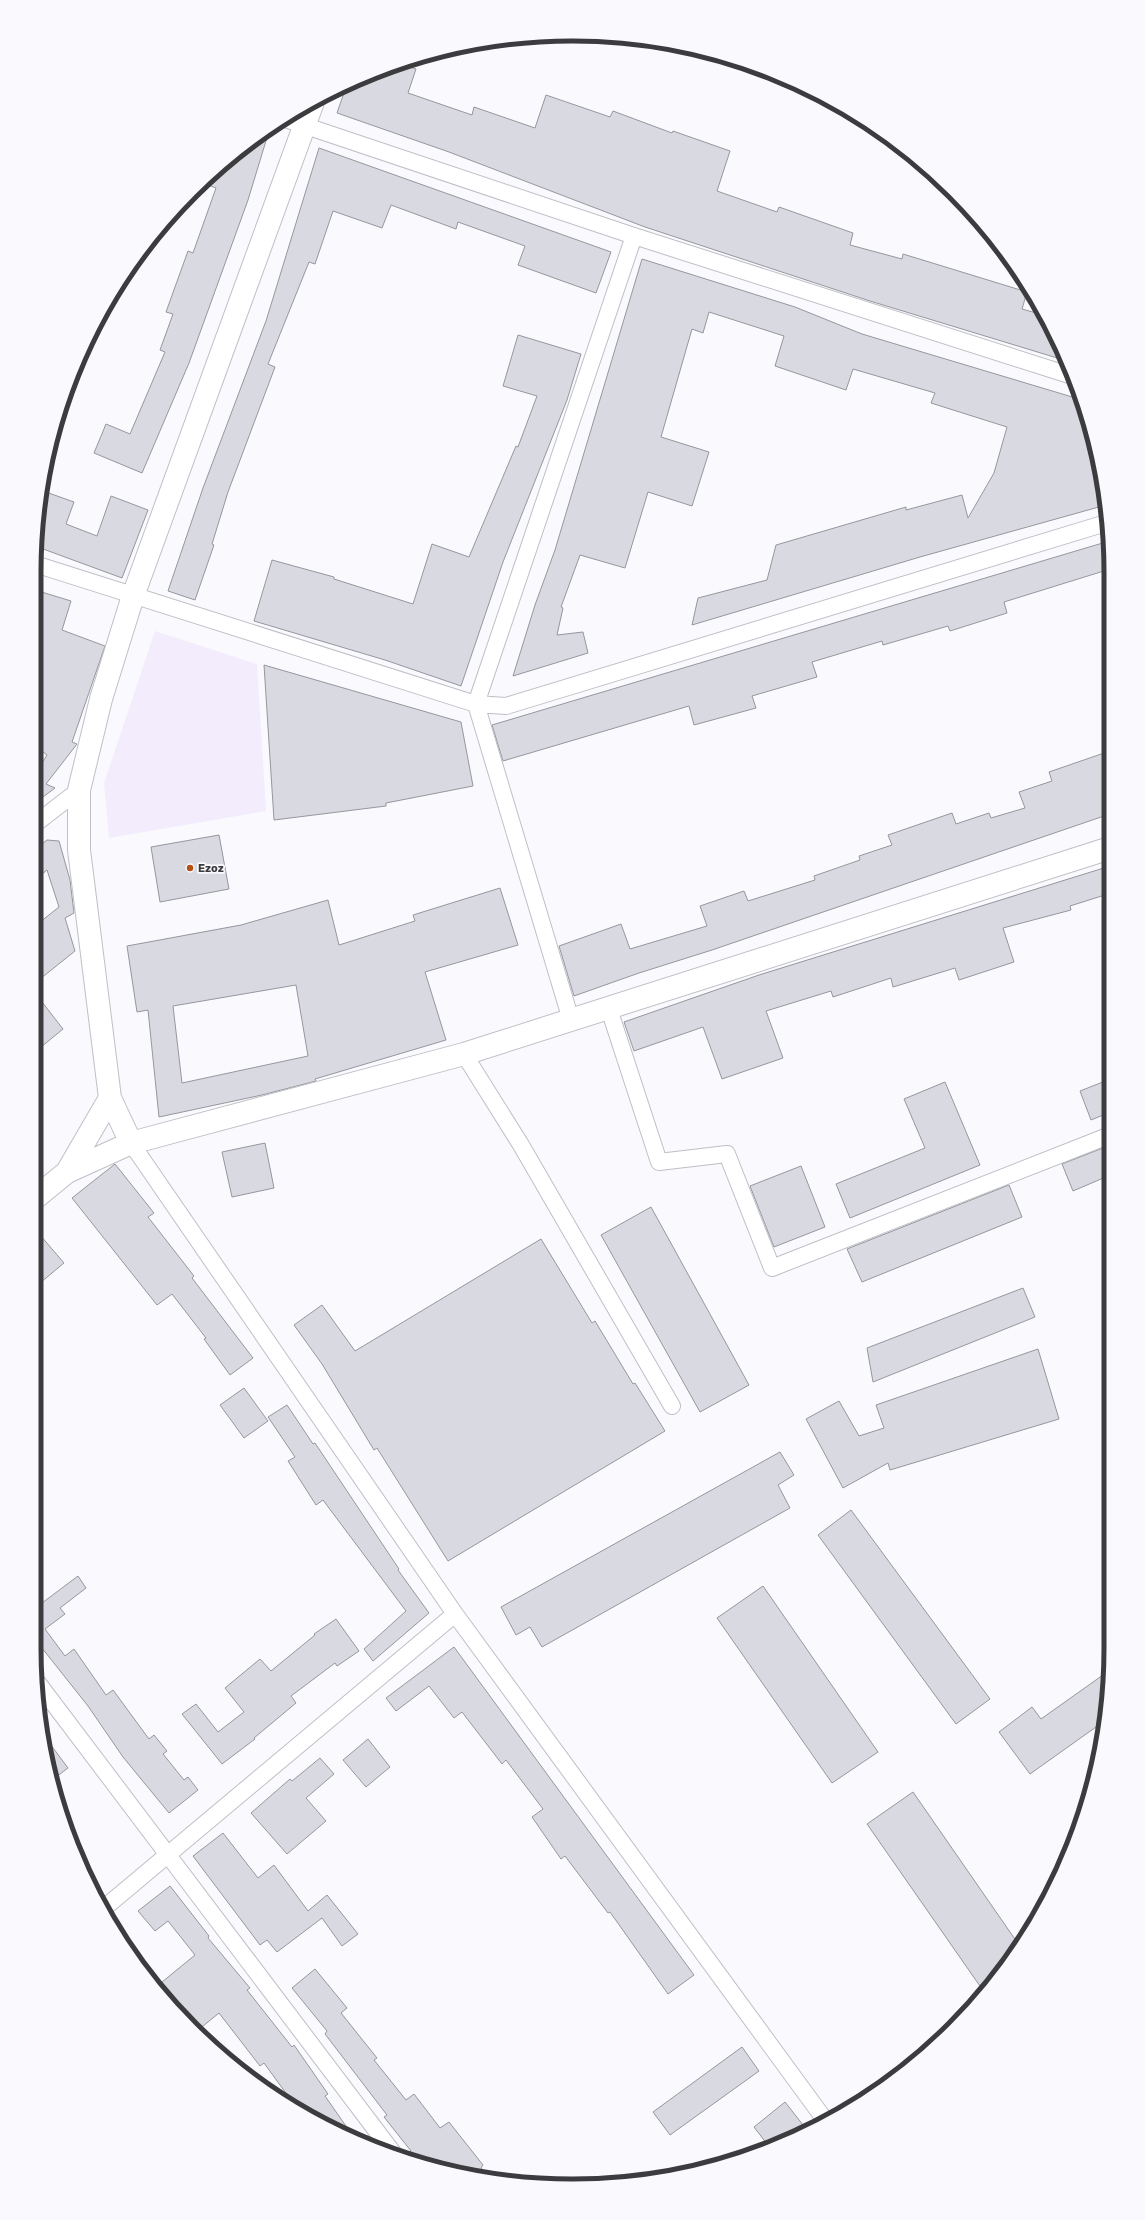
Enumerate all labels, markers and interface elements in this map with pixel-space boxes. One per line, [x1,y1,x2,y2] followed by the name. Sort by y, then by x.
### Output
[198,862,224,875] place label: Ezoz
[185,863,195,873] marker: Ezoz

